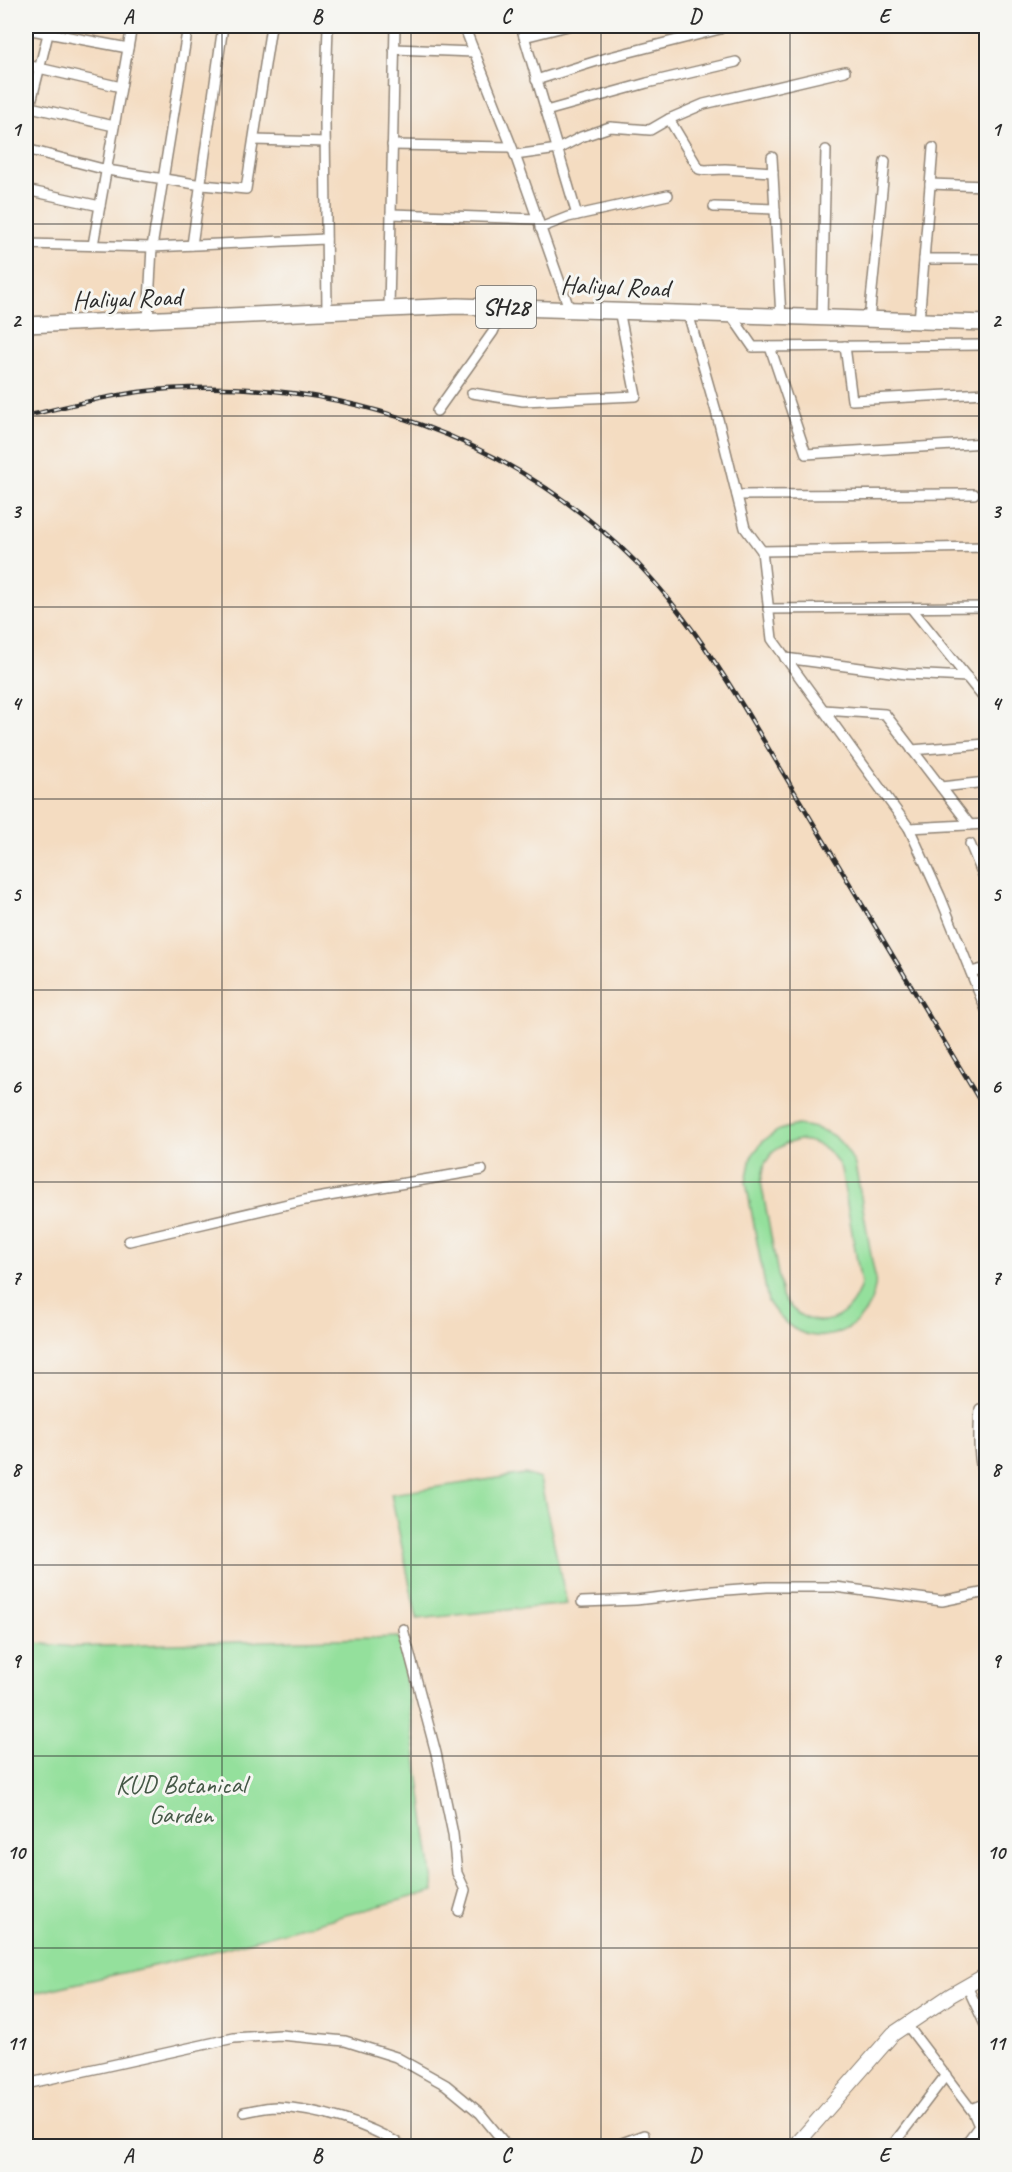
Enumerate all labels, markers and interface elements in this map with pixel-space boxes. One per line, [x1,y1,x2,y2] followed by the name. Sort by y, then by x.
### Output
[123,4,135,29] text: A
[312,4,324,29] text: B
[501,4,513,29] text: C
[689,4,703,29] text: D
[879,4,893,29] text: E
[12,117,23,142] text: 1
[992,117,1003,142] text: 1
[560,268,674,305] street label: Haliyal Road
[72,280,186,317] street label: Haliyal Road
[476,286,536,328] road number: SH28
[12,308,23,333] text: 2
[992,308,1003,333] text: 2
[12,499,23,524] text: 3
[992,499,1003,524] text: 3
[12,691,24,716] text: 4
[992,691,1004,716] text: 4
[12,882,23,907] text: 5
[992,882,1003,907] text: 5
[11,1074,22,1099] text: 6
[991,1074,1002,1099] text: 6
[12,1265,23,1290] text: 7
[992,1265,1003,1290] text: 7
[12,1457,24,1482] text: 8
[992,1457,1004,1482] text: 8
[12,1648,23,1673] text: 9
[992,1648,1003,1673] text: 9
[116,1768,251,1831] park label: KUD Botanical Garden
[7,1840,27,1865] text: 10
[987,1840,1007,1865] text: 10
[7,2031,27,2056] text: 11
[987,2031,1007,2056] text: 11
[123,2143,135,2168] text: A
[312,2143,324,2168] text: B
[501,2143,513,2168] text: C
[689,2143,703,2168] text: D
[879,2143,893,2168] text: E

